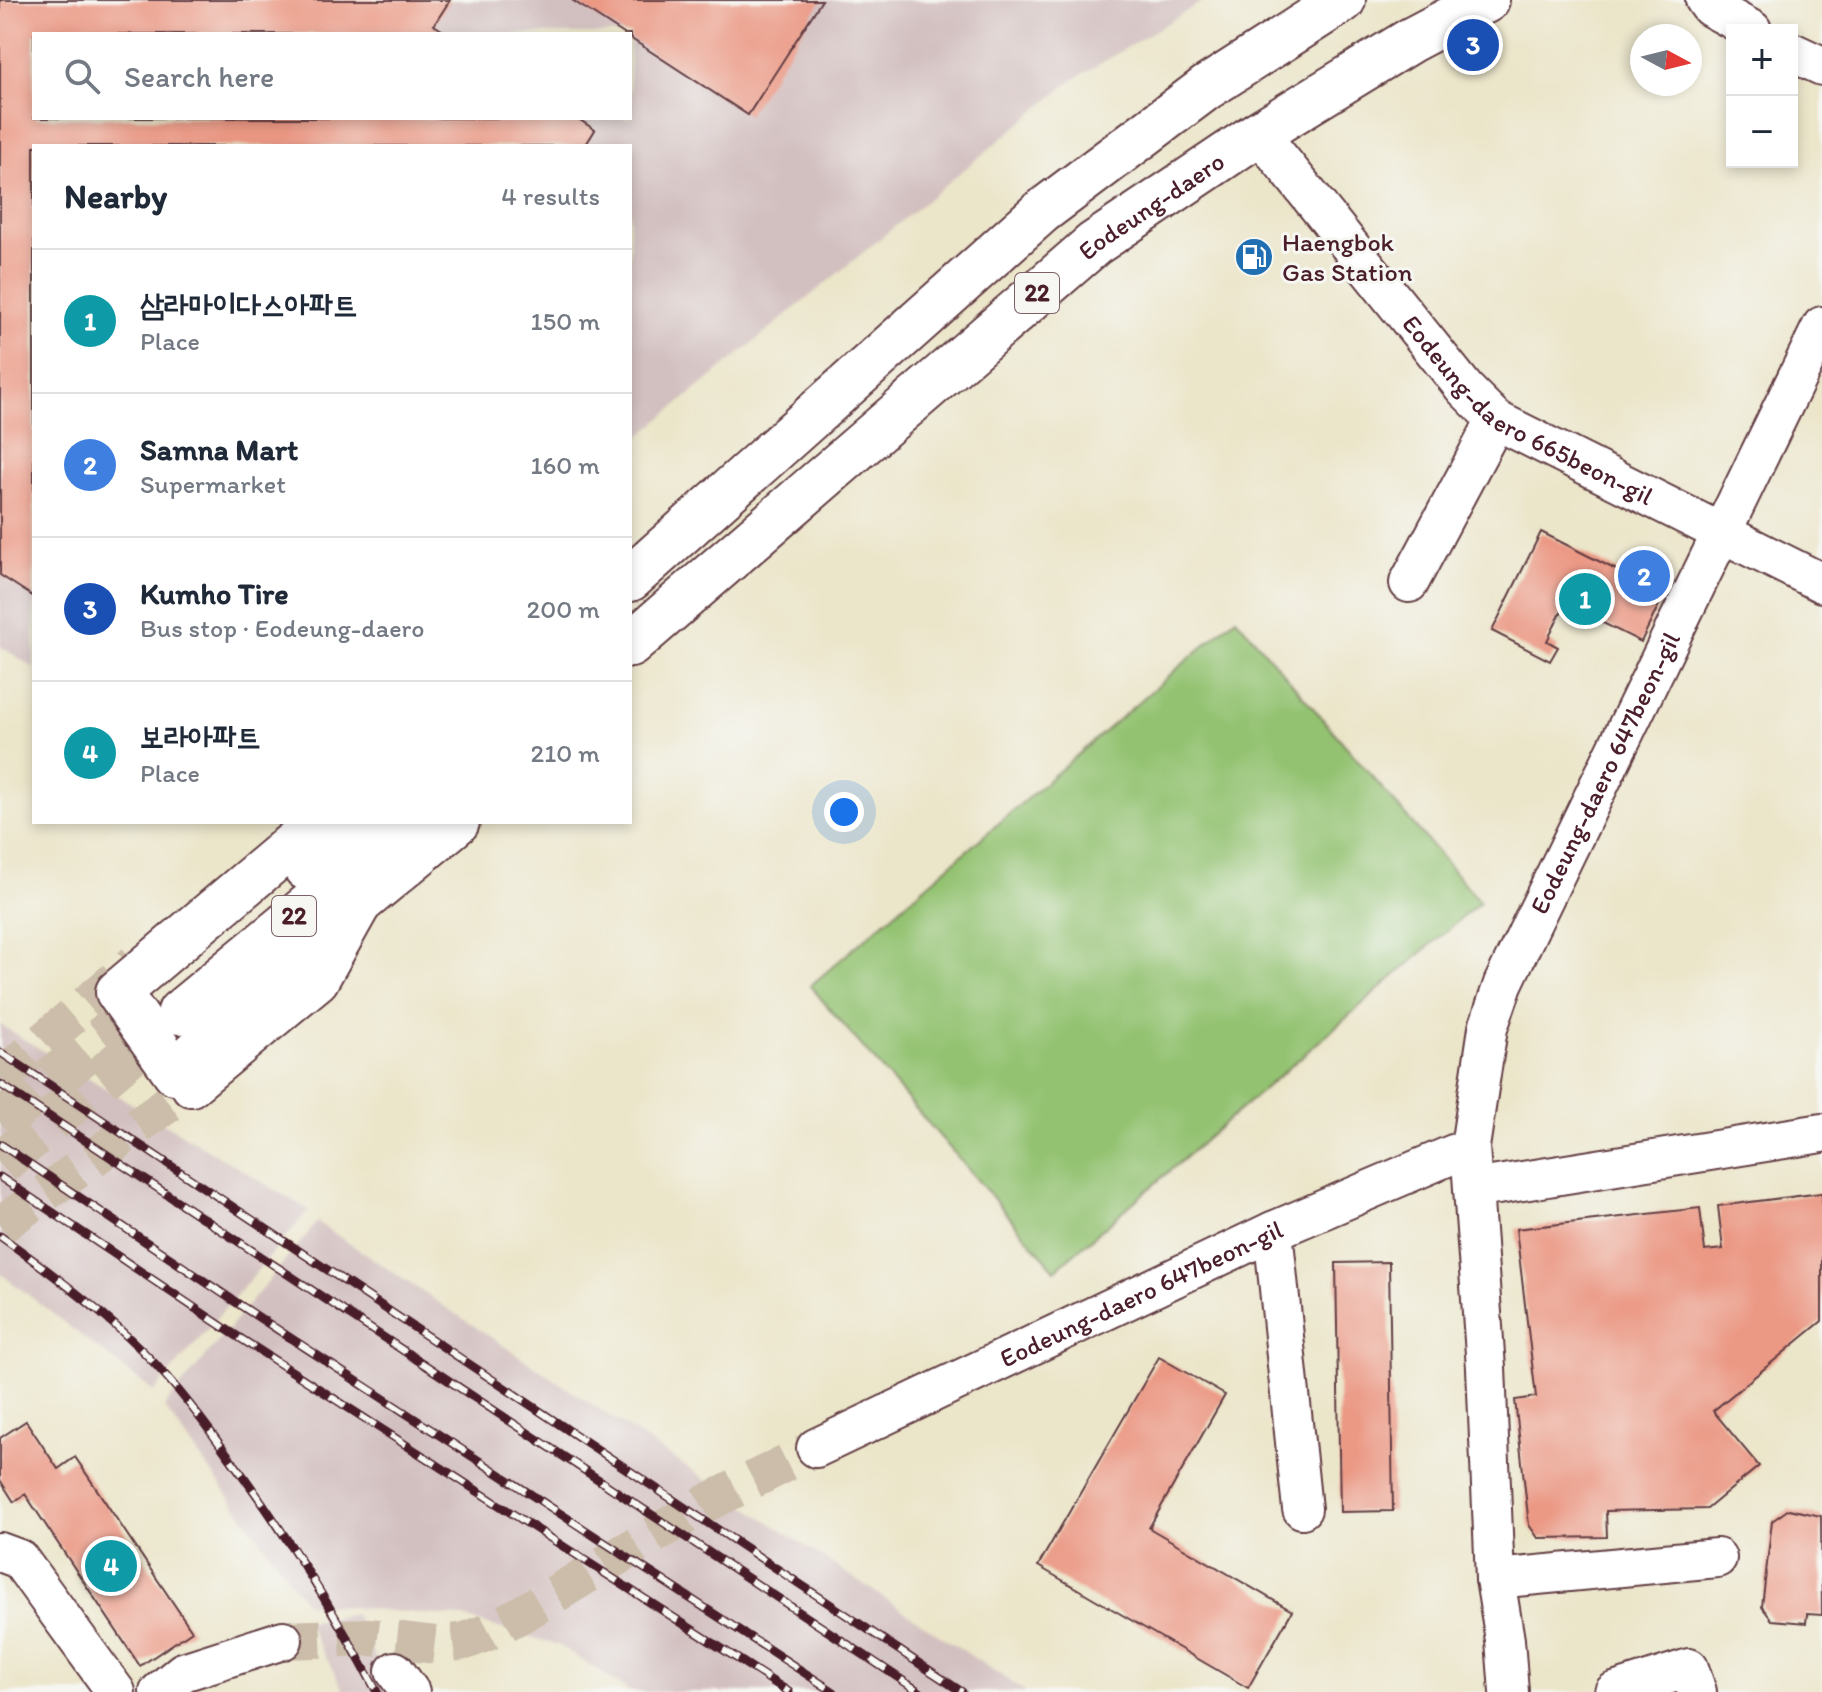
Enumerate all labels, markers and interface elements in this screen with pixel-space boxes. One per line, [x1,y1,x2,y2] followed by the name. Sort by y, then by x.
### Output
[1447,15,1499,75] pin: 3
[1630,24,1702,96] north arrow
[1726,24,1798,168] map controls
[1726,24,1798,96] button: +
[32,32,632,120] search box
[60,54,104,98] icon: search
[124,58,274,95] text: Search here
[1726,96,1798,168] button: −
[1071,145,1230,267] street label: Eodeung-daero
[64,176,167,217] text: Nearby
[501,180,600,212] text: 4 results
[1282,226,1413,288] place label: Haengbok Gas Station
[1233,236,1275,278] fuel station icon: Haengbok Gas Station
[1015,273,1059,313] road number: 22
[140,286,357,323] text: 삼라마이다스아파트
[84,305,96,337] text: 1
[531,305,600,337] text: 150 m
[1396,308,1659,512] street label: Eodeung-daero 665beon-gil
[140,325,200,357] text: Place
[140,431,298,468] text: Samna Mart
[83,449,97,481] text: 2
[530,449,600,481] text: 160 m
[140,468,286,500] text: Supermarket
[1618,546,1670,606] pin: 2
[1559,569,1611,629] pin: 1
[140,575,289,612] text: Kumho Tire
[83,593,97,625] text: 3
[527,593,600,625] text: 200 m
[140,612,425,644] text: Bus stop · Eodeung-daero
[1523,627,1687,919] street label: Eodeung-daero 647beon-gil
[140,718,261,755] text: 보라아파트
[82,737,98,769] text: 4
[531,737,600,769] text: 210 m
[140,757,200,789] text: Place
[824,792,864,832] your location
[272,896,316,936] road number: 22
[995,1213,1287,1374] street label: Eodeung-daero 647beon-gil
[85,1536,137,1596] pin: 4

